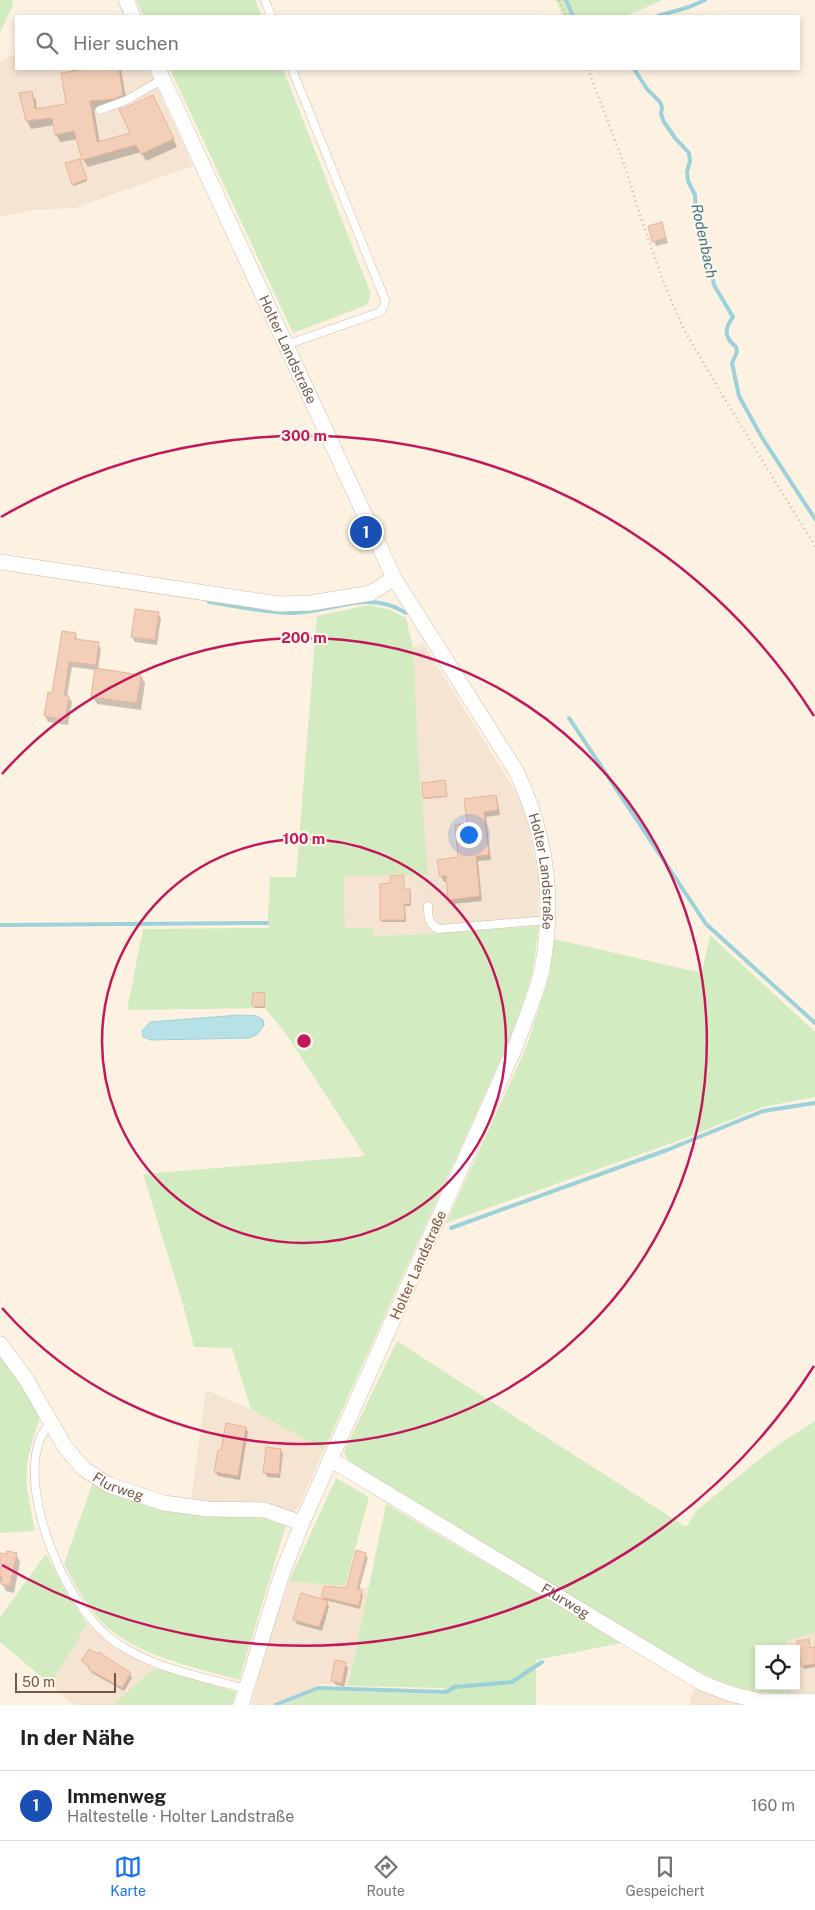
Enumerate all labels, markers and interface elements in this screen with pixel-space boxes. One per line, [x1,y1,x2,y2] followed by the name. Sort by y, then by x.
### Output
[15,15,800,70] search box
[33,29,61,57] icon: search
[73,32,179,54] text: Hier suchen
[688,202,721,280] water label: Rodenbach
[256,292,320,406] street label: Holter Landstraße
[281,427,327,444] text: 300 m
[350,513,382,551] pin: 1
[281,629,327,646] text: 200 m
[525,811,556,930] street label: Holter Landstraße
[456,822,482,848] your location
[283,830,325,847] text: 100 m
[295,1032,313,1050] centre of rings
[387,1208,449,1322] street label: Holter Landstraße
[90,1469,146,1504] street label: Flurweg
[538,1580,593,1622] street label: Flurweg
[755,1645,800,1690] map controls
[755,1645,800,1690] button: locate
[15,1670,116,1693] scale bar
[22,1674,55,1690] text: 50 m
[20,1725,135,1750] text: In der Nähe
[67,1785,166,1807] text: Immenweg
[33,1796,39,1815] text: 1
[751,1796,795,1815] text: 160 m
[67,1807,294,1826] text: Haltestelle · Holter Landstraße
[110,1853,146,1899] tab: Karte
[366,1853,405,1899] tab: Route
[626,1853,705,1899] tab: Gespeichert

